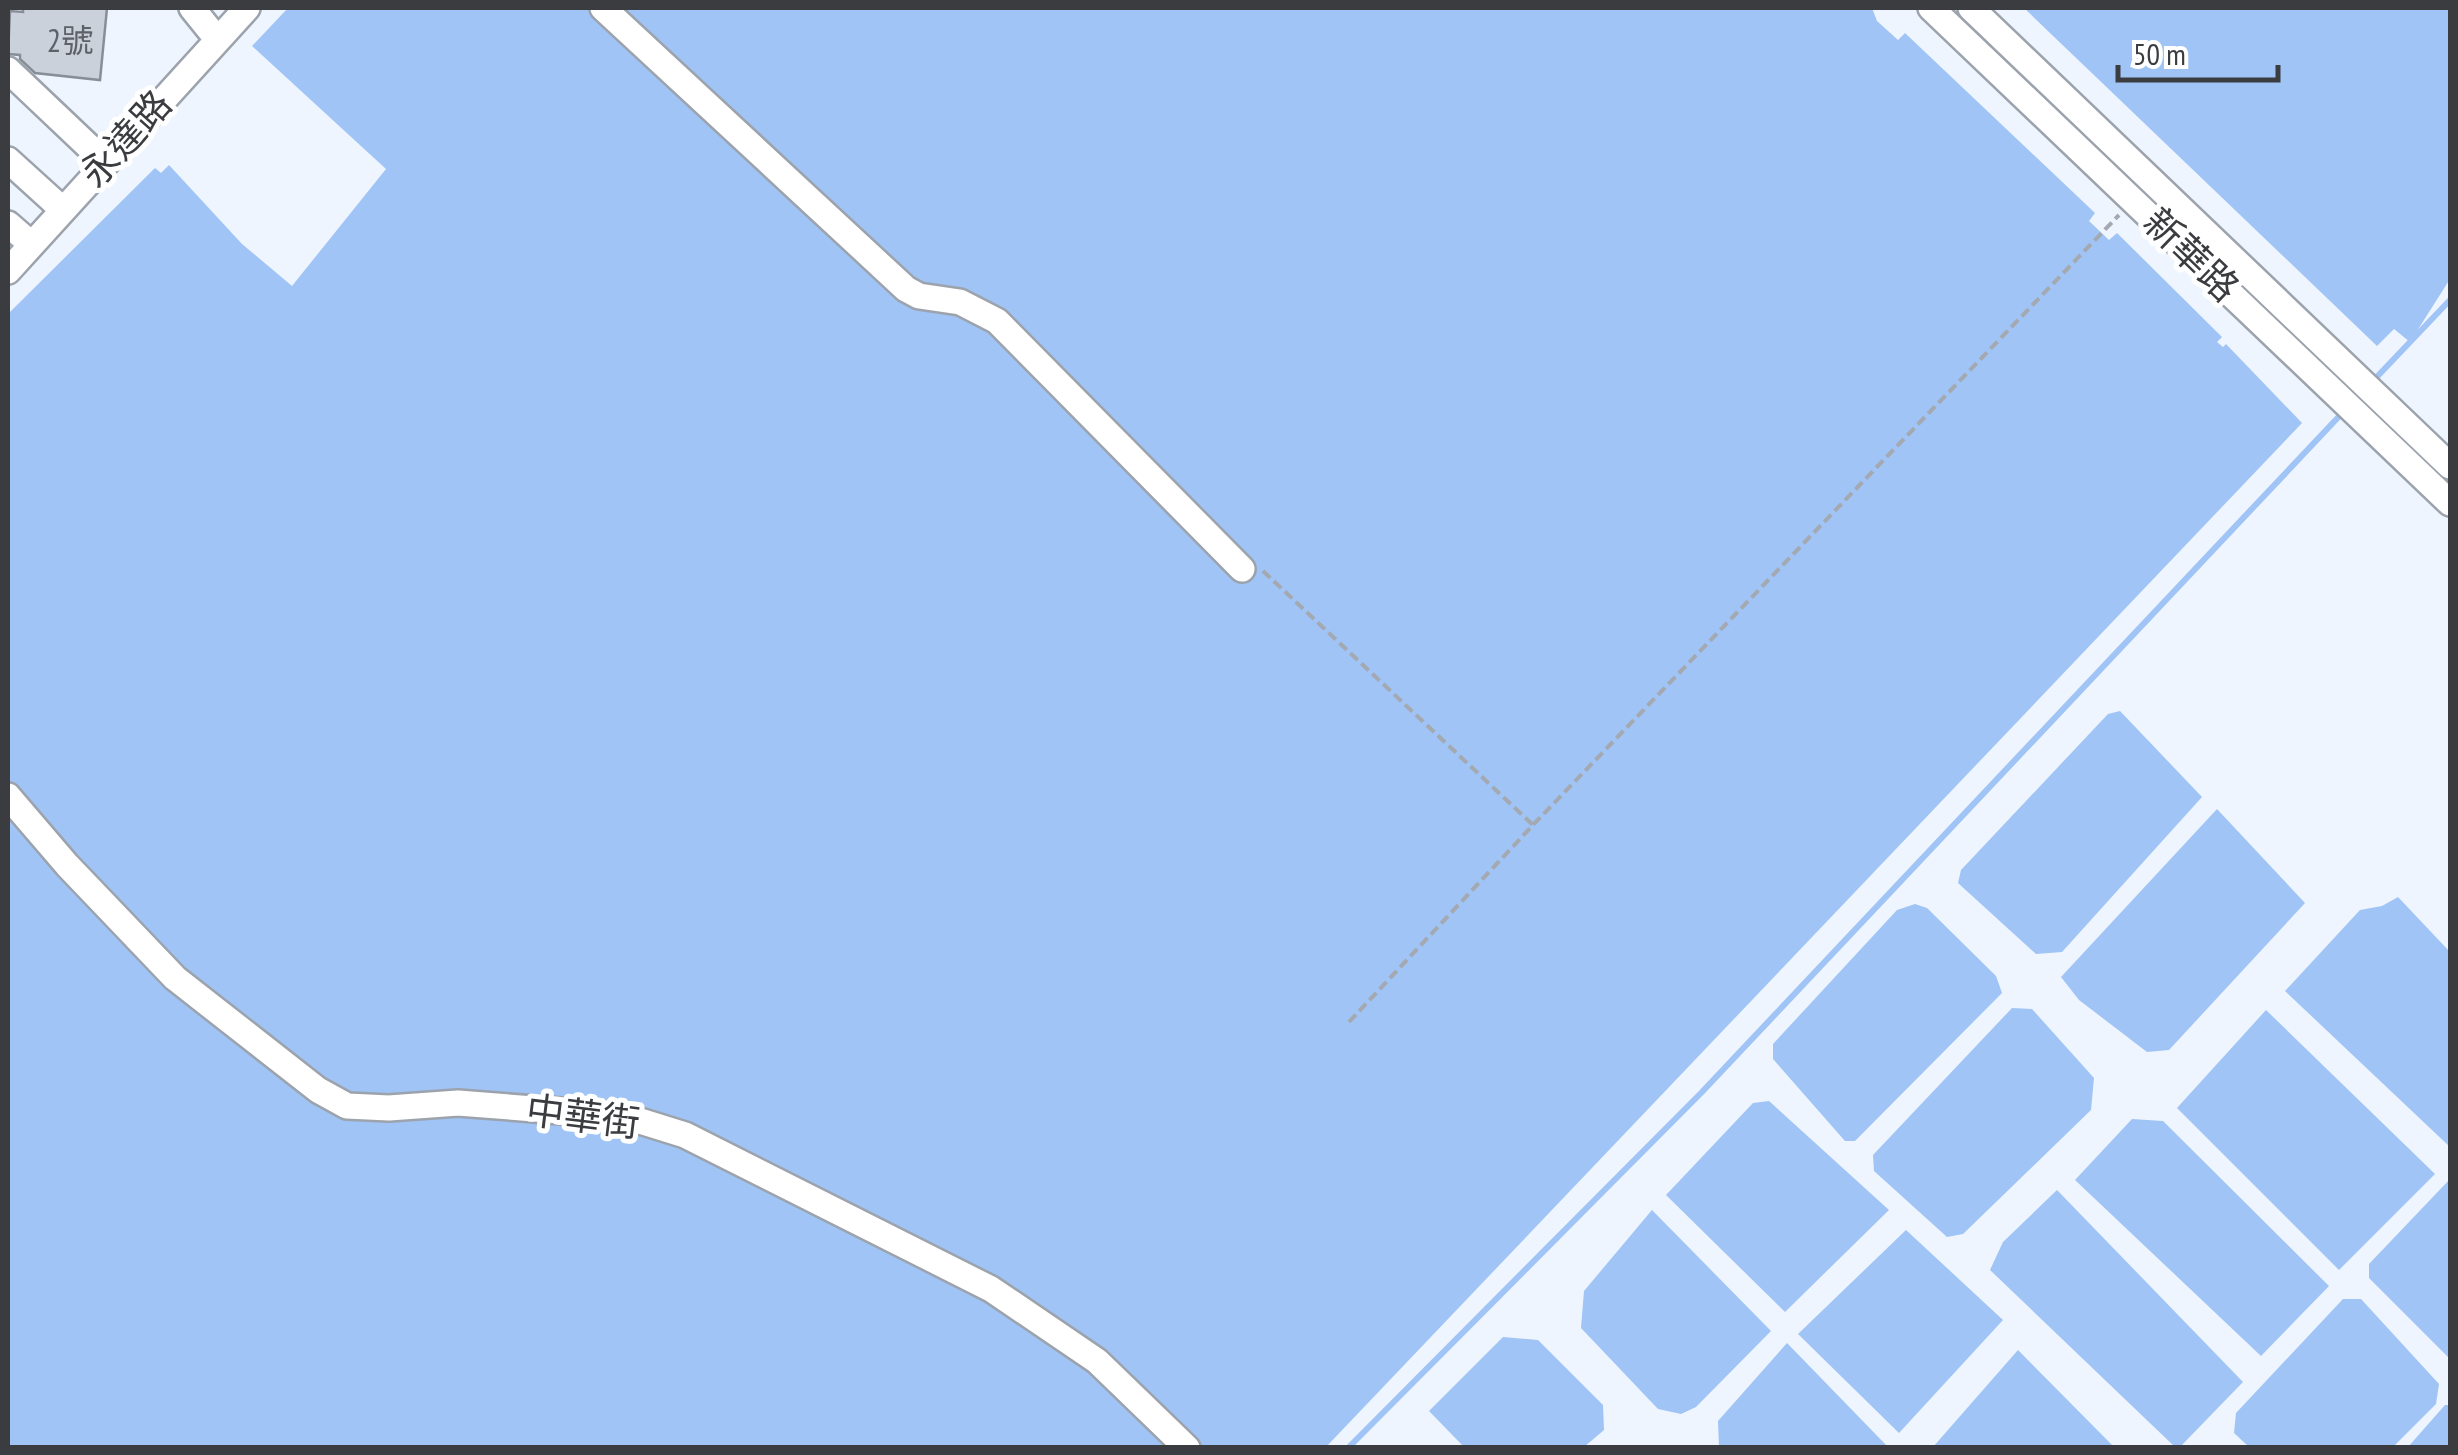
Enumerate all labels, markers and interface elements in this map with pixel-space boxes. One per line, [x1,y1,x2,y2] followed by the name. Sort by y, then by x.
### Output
[47,19,93,61] house number: 2號
[2118,20,2278,82] scale bar
[2133,34,2186,73] text: 50 m
[69,79,181,197] street label: 永達路
[2134,197,2250,311] street label: 新華路
[524,1084,643,1147] street label: 中華街

